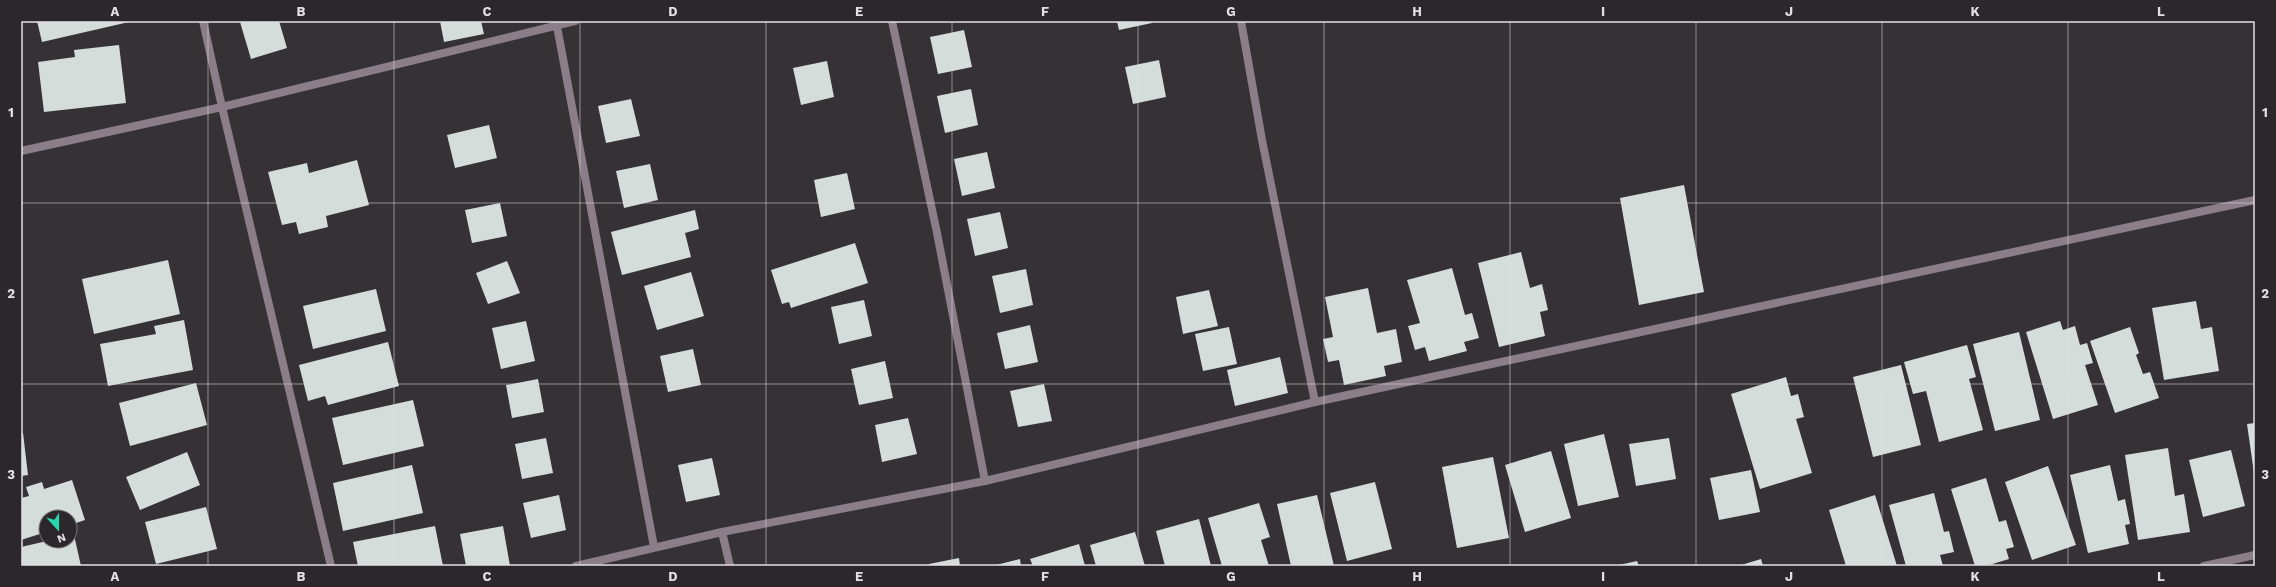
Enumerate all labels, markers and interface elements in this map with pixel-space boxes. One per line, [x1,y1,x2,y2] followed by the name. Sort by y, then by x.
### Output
[111,4,120,19] text: A
[297,4,306,19] text: B
[483,4,492,19] text: C
[668,4,678,19] text: D
[855,4,863,19] text: E
[1041,4,1049,19] text: F
[1226,4,1236,19] text: G
[1412,4,1422,19] text: H
[1601,4,1605,19] text: I
[1785,4,1793,19] text: J
[1970,4,1980,19] text: K
[2157,4,2165,19] text: L
[8,105,14,120] text: 1
[2262,105,2268,120] text: 1
[7,286,15,301] text: 2
[2261,286,2269,301] text: 2
[7,467,15,482] text: 3
[2261,467,2269,482] text: 3
[38,509,78,549] north arrow
[55,530,68,545] text: N
[111,569,120,584] text: A
[297,569,306,584] text: B
[483,569,492,584] text: C
[668,569,678,584] text: D
[855,569,863,584] text: E
[1041,569,1049,584] text: F
[1226,569,1236,584] text: G
[1412,569,1422,584] text: H
[1601,569,1605,584] text: I
[1785,569,1793,584] text: J
[1970,569,1980,584] text: K
[2157,569,2165,584] text: L

